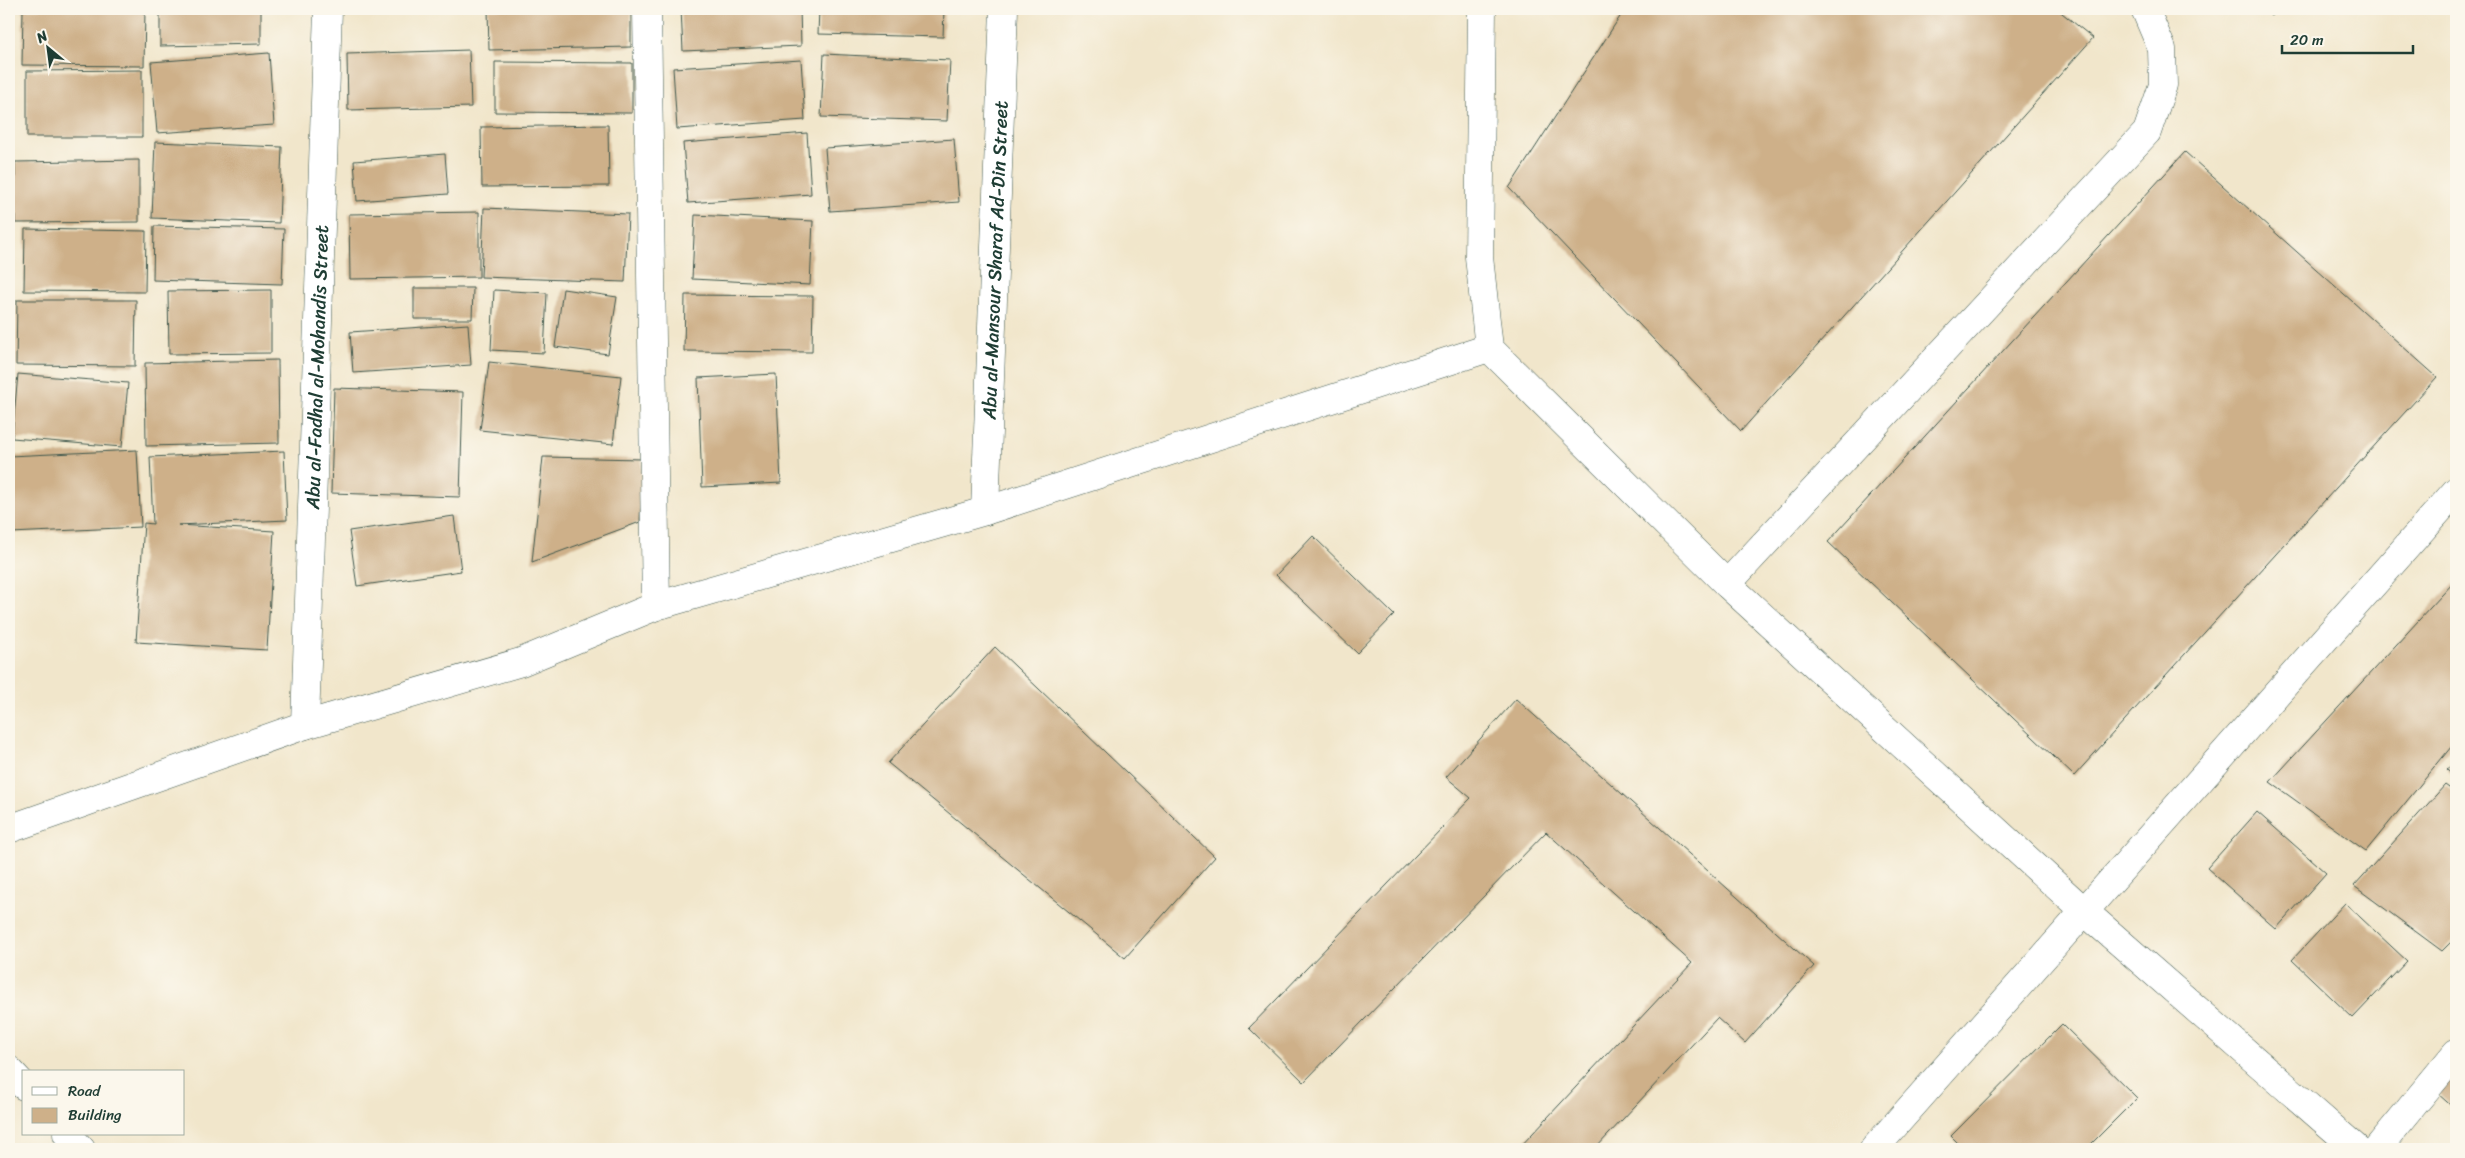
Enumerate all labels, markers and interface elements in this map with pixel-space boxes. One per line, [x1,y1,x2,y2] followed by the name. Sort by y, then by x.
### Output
[22,22,72,72] north arrow
[2282,22,2414,54] scale bar
[31,24,53,51] text: N
[2290,27,2324,53] text: 20 m
[972,100,1018,421] street label: Abu al-Mansour Sharaf Ad-Din Street
[296,225,338,511] street label: Abu al-Fadhal al-Mohandis Street
[22,1070,185,1136] legend
[68,1078,101,1104] text: Road
[68,1102,122,1128] text: Building

